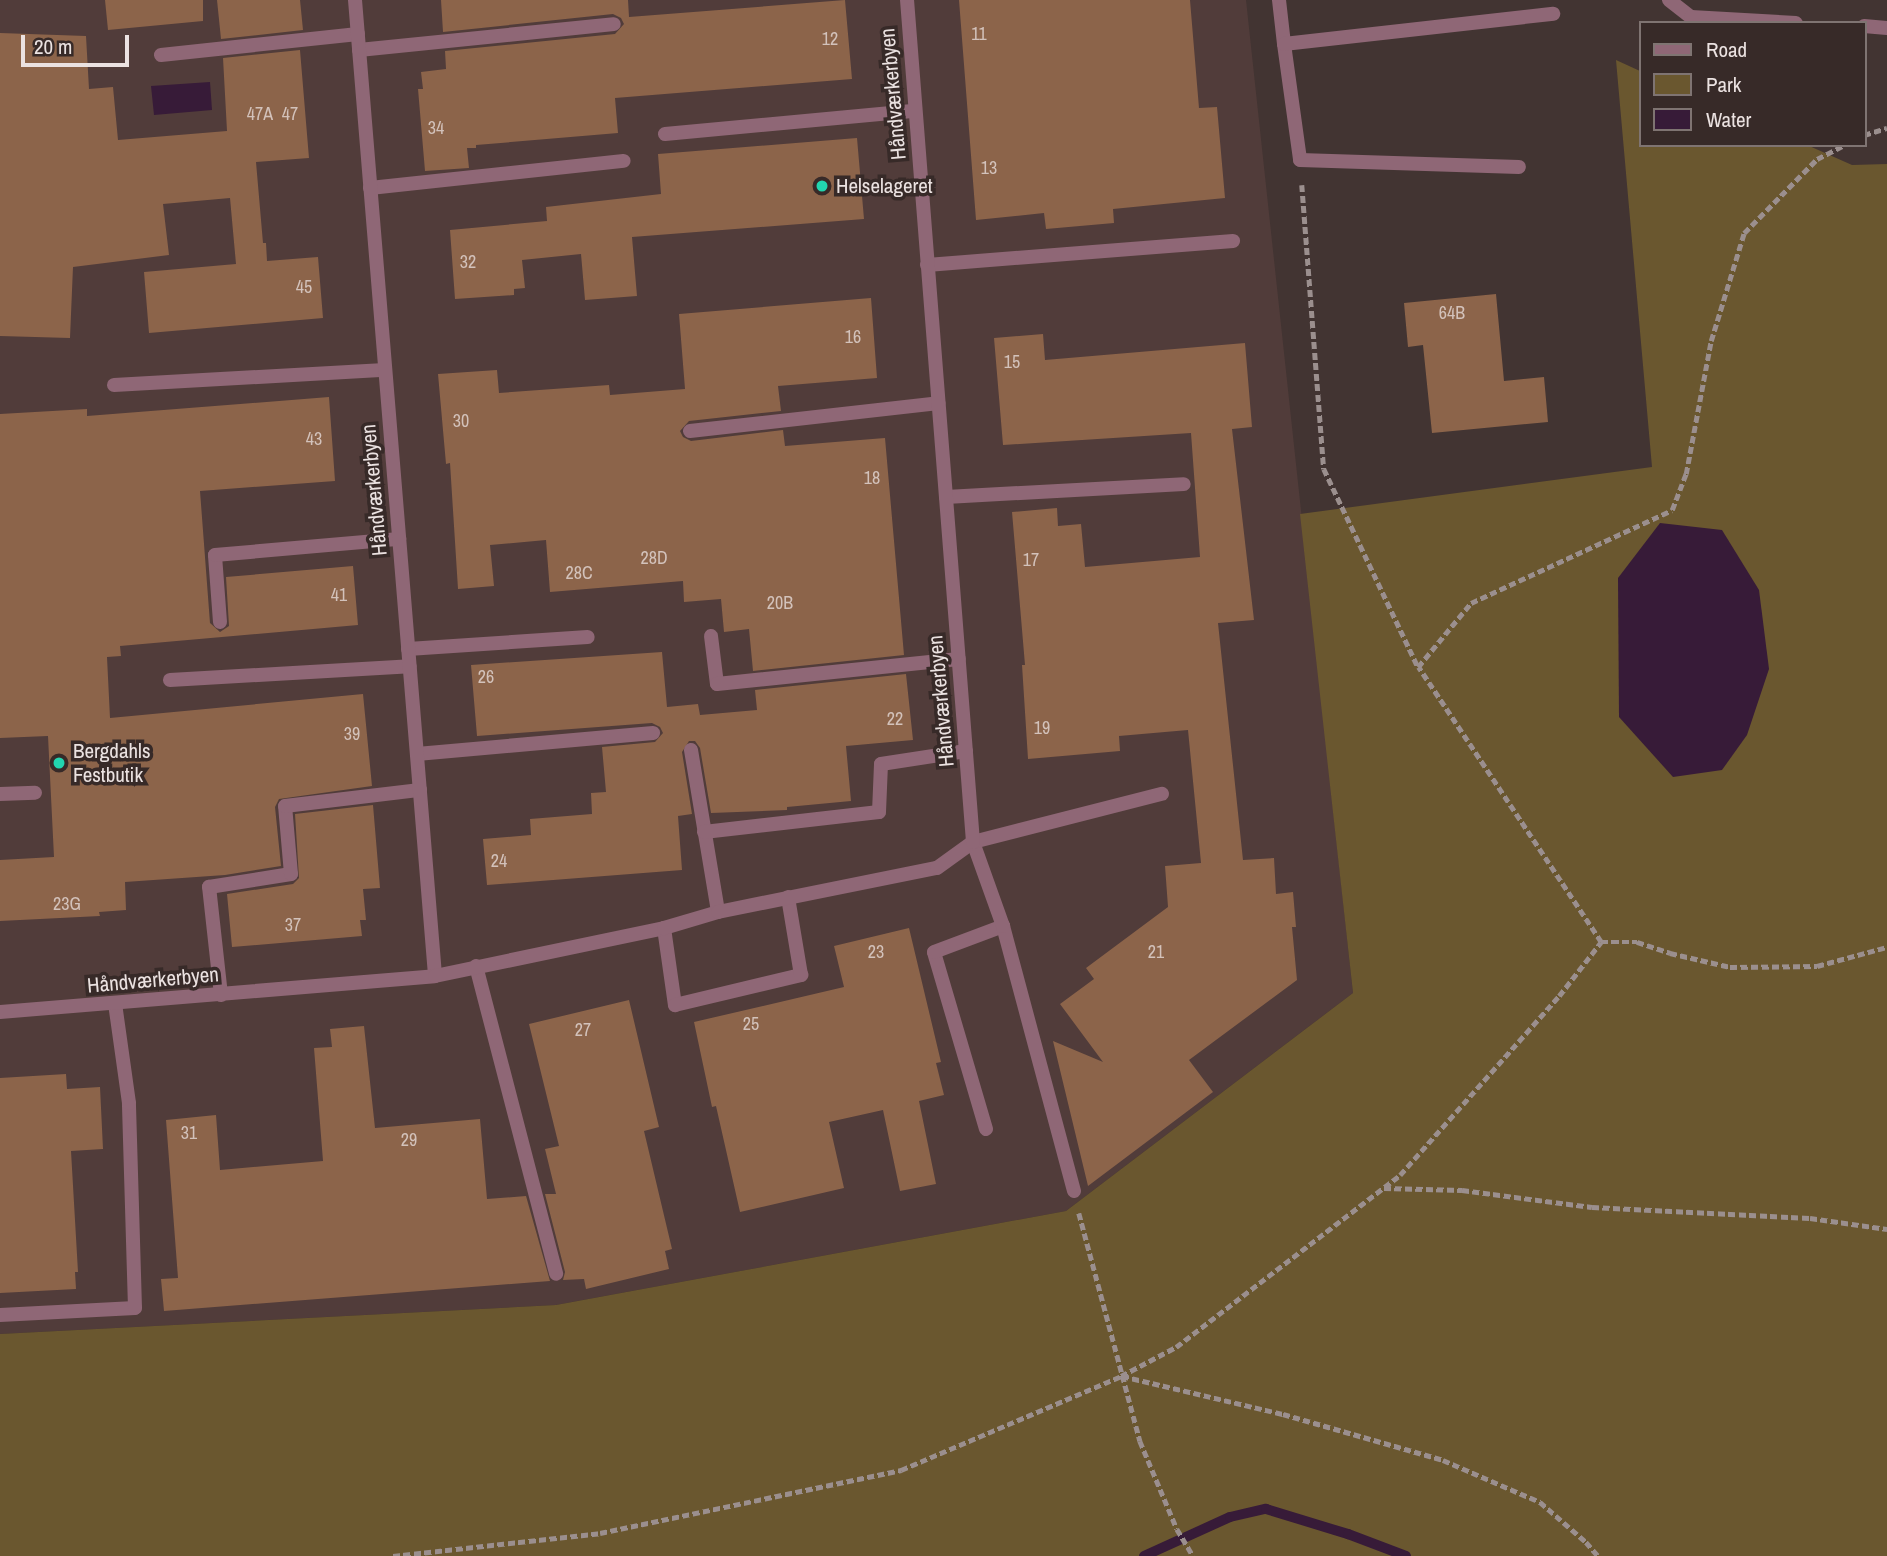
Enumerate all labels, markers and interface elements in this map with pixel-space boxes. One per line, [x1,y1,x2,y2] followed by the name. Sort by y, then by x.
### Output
[24,21,133,65] scale bar
[1638,21,1866,147] legend
[971,23,987,45] house number: 11
[875,27,911,161] street label: Håndværkerbyen
[822,28,838,50] house number: 12
[34,32,72,61] text: 20 m
[1706,35,1747,64] text: Road
[1706,70,1741,99] text: Park
[247,103,273,125] house number: 47A
[282,103,298,125] house number: 47
[1706,105,1751,134] text: Water
[428,117,444,139] house number: 34
[981,157,997,179] house number: 13
[836,173,933,199] place label: Helselageret
[814,178,830,194] marker: Helselageret
[460,251,476,273] house number: 32
[296,276,312,298] house number: 45
[1439,302,1465,324] house number: 64B
[845,326,861,348] house number: 16
[1004,351,1020,373] house number: 15
[453,410,469,432] house number: 30
[356,423,392,557] street label: Håndværkerbyen
[306,428,322,450] house number: 43
[864,467,880,489] house number: 18
[640,547,668,569] house number: 28D
[1023,549,1039,571] house number: 17
[565,562,593,584] house number: 28C
[331,584,347,606] house number: 41
[767,592,793,614] house number: 20B
[923,634,959,768] street label: Håndværkerbyen
[478,666,494,688] house number: 26
[887,708,903,730] house number: 22
[1034,717,1050,739] house number: 19
[344,723,360,745] house number: 39
[73,738,151,788] place label: Bergdahls Festbutik
[51,755,67,771] marker: Bergdahls Festbutik
[491,850,507,872] house number: 24
[53,893,81,915] house number: 23G
[285,914,301,936] house number: 37
[868,941,884,963] house number: 23
[1148,941,1164,963] house number: 21
[86,962,220,998] street label: Håndværkerbyen
[743,1013,759,1035] house number: 25
[575,1019,591,1041] house number: 27
[181,1122,197,1144] house number: 31
[401,1129,417,1151] house number: 29

